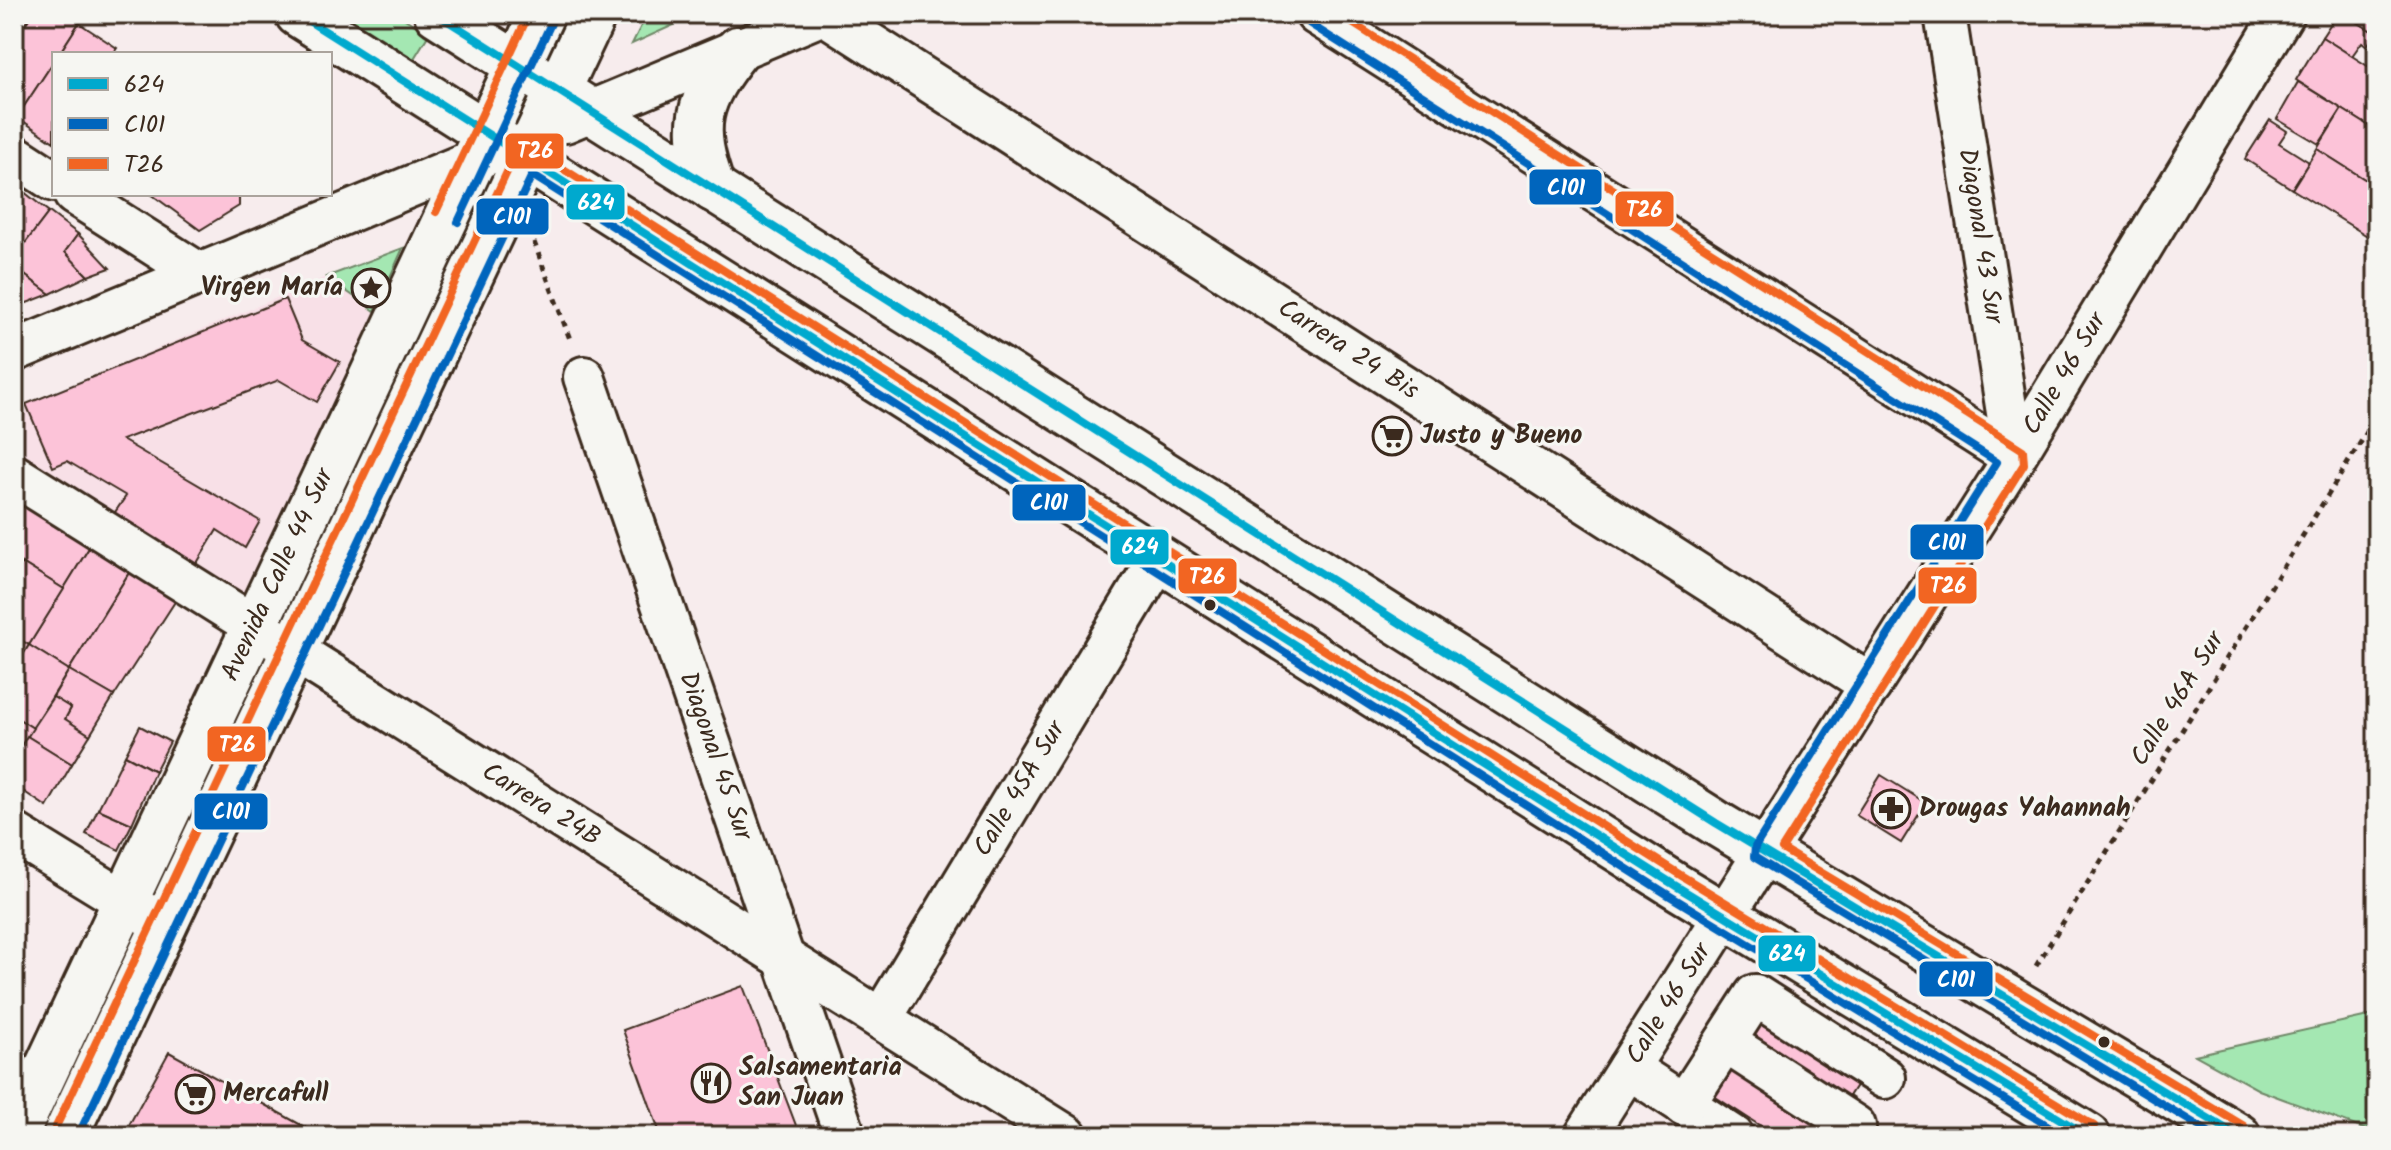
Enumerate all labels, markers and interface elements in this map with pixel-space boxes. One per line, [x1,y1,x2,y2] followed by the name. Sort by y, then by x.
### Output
[52,52,332,196] legend
[124,66,165,105] text: 624
[124,106,165,145] text: C101
[504,132,565,170] line badge: T26
[517,135,553,170] text: T26
[1945,145,2015,328] street label: Diagonal 43 Sur
[124,146,164,185] text: T26
[1528,168,1603,206] line badge: C101
[1547,172,1585,207] text: C101
[565,183,626,221] line badge: 624
[578,187,614,222] text: 624
[1614,190,1675,228] line badge: T26
[1626,194,1662,229] text: T26
[475,197,550,236] line badge: C101
[493,201,531,236] text: C101
[201,267,343,309] place label: Virgen María
[350,267,392,309] place icon: Virgen María
[1269,288,1427,412] street label: Carrera 24 Bis
[2012,303,2119,443] street label: Calle 46 Sur
[1371,415,1413,457] supermarket icon: Justo y Bueno
[1420,415,1582,457] place label: Justo y Bueno
[210,460,346,688] street label: Avenida Calle 44 Sur
[1011,483,1087,522] line badge: C101
[1030,487,1068,522] text: C101
[1909,523,1985,561] line badge: C101
[1928,527,1966,562] text: C101
[1109,528,1170,566] line badge: 624
[1122,531,1158,566] text: 624
[1177,557,1238,595] line badge: T26
[1189,561,1225,596] text: T26
[1917,566,1978,605] line badge: T26
[1930,570,1966,605] text: T26
[1202,597,1218,613] unlabelled marker
[2120,622,2237,775] street label: Calle 46A Sur
[667,666,764,847] street label: Diagonal 45 Sur
[963,712,1078,865] street label: Calle 45A Sur
[206,725,267,763] line badge: T26
[219,729,255,764] text: T26
[473,752,609,858] street label: Carrera 24B
[1870,788,1912,830] pharmacy icon: Drougas Yahannah
[1919,788,2131,830] place label: Drougas Yahannah
[193,792,269,831] line badge: C101
[212,796,250,831] text: C101
[1615,934,1724,1073] street label: Calle 46 Sur
[1757,934,1817,973] line badge: 624
[1769,938,1805,973] text: 624
[1918,960,1994,998] line badge: C101
[1937,964,1975,999] text: C101
[2096,1034,2112,1050] unlabelled marker
[739,1047,902,1119] place label: Salsamentaria San Juan
[690,1062,732,1104] restaurant icon: Salsamentaria San Juan
[174,1073,216,1115] supermarket icon: Mercafull
[223,1073,329,1115] place label: Mercafull

